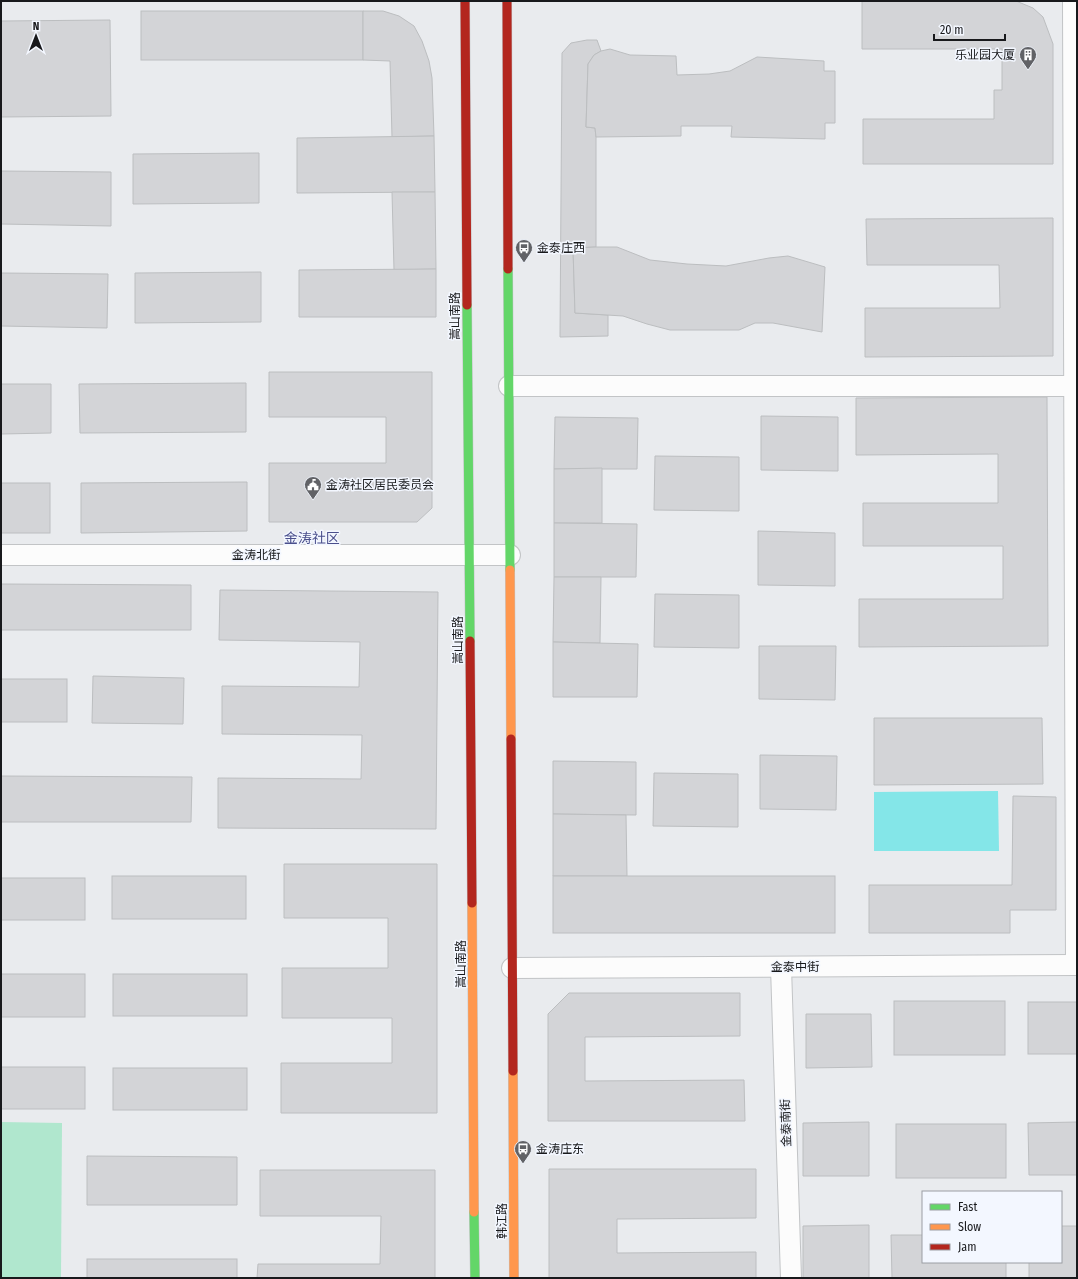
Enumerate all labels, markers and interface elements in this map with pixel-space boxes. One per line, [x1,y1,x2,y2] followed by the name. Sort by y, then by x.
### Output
[16,16,56,56] north arrow
[934,16,1005,42] scale bar
[33,20,39,33] text: N
[940,23,964,37] text: 20 m
[1018,45,1038,70] building icon: 乐业园大厦
[955,48,1015,62] place label: 乐业园大厦
[514,238,534,263] bus stop icon: 金泰庄西
[537,241,585,255] place label: 金泰庄西
[448,292,462,340] street label: 嵩山南路
[303,475,323,500] public building icon: 金涛社区居民委员会
[326,478,434,492] place label: 金涛社区居民委员会
[284,530,340,547] district label: 金涛社区
[232,548,280,562] street label: 金涛北街
[451,616,465,664] street label: 嵩山南路
[454,940,468,988] street label: 嵩山南路
[771,960,819,974] street label: 金泰中街
[778,1099,794,1147] street label: 金泰南街
[513,1139,533,1164] bus stop icon: 金涛庄东
[536,1142,584,1156] place label: 金涛庄东
[922,1191,1062,1263] legend
[958,1200,977,1214] text: Fast
[495,1203,509,1239] street label: 韩江路
[958,1220,981,1234] text: Slow
[958,1240,976,1254] text: Jam

